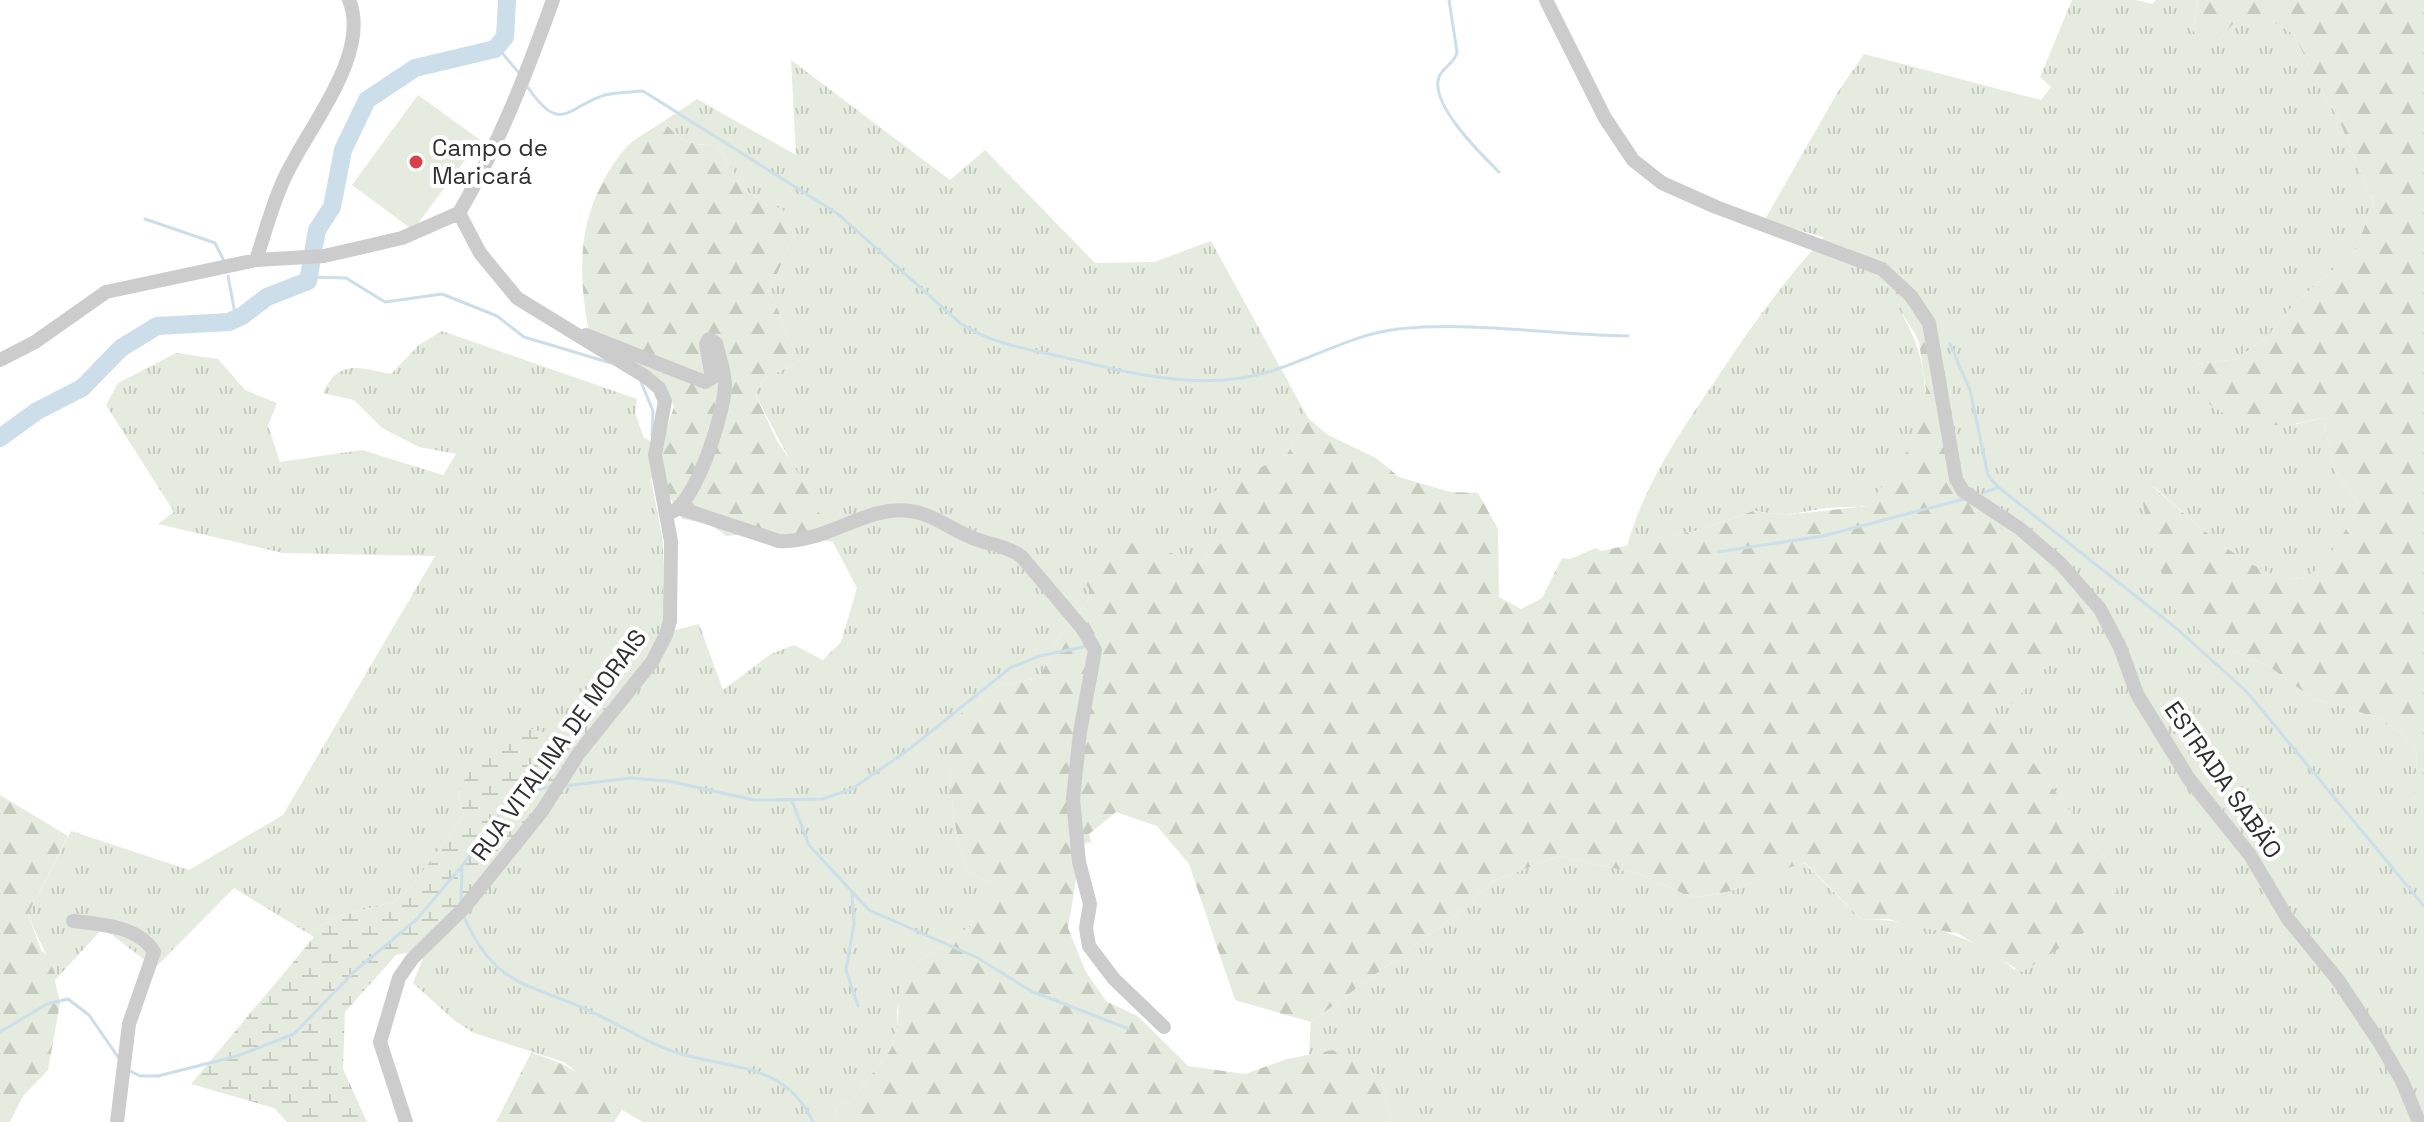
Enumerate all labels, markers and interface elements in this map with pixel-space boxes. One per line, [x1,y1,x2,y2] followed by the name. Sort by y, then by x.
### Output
[432,132,548,191] place label: Campo de Maricará
[407,153,425,171] marker: Campo de Maricará
[464,623,653,867] street label: RUA VITALINA DE MORAIS
[2158,695,2289,864] street label: ESTRADA SABÄO

